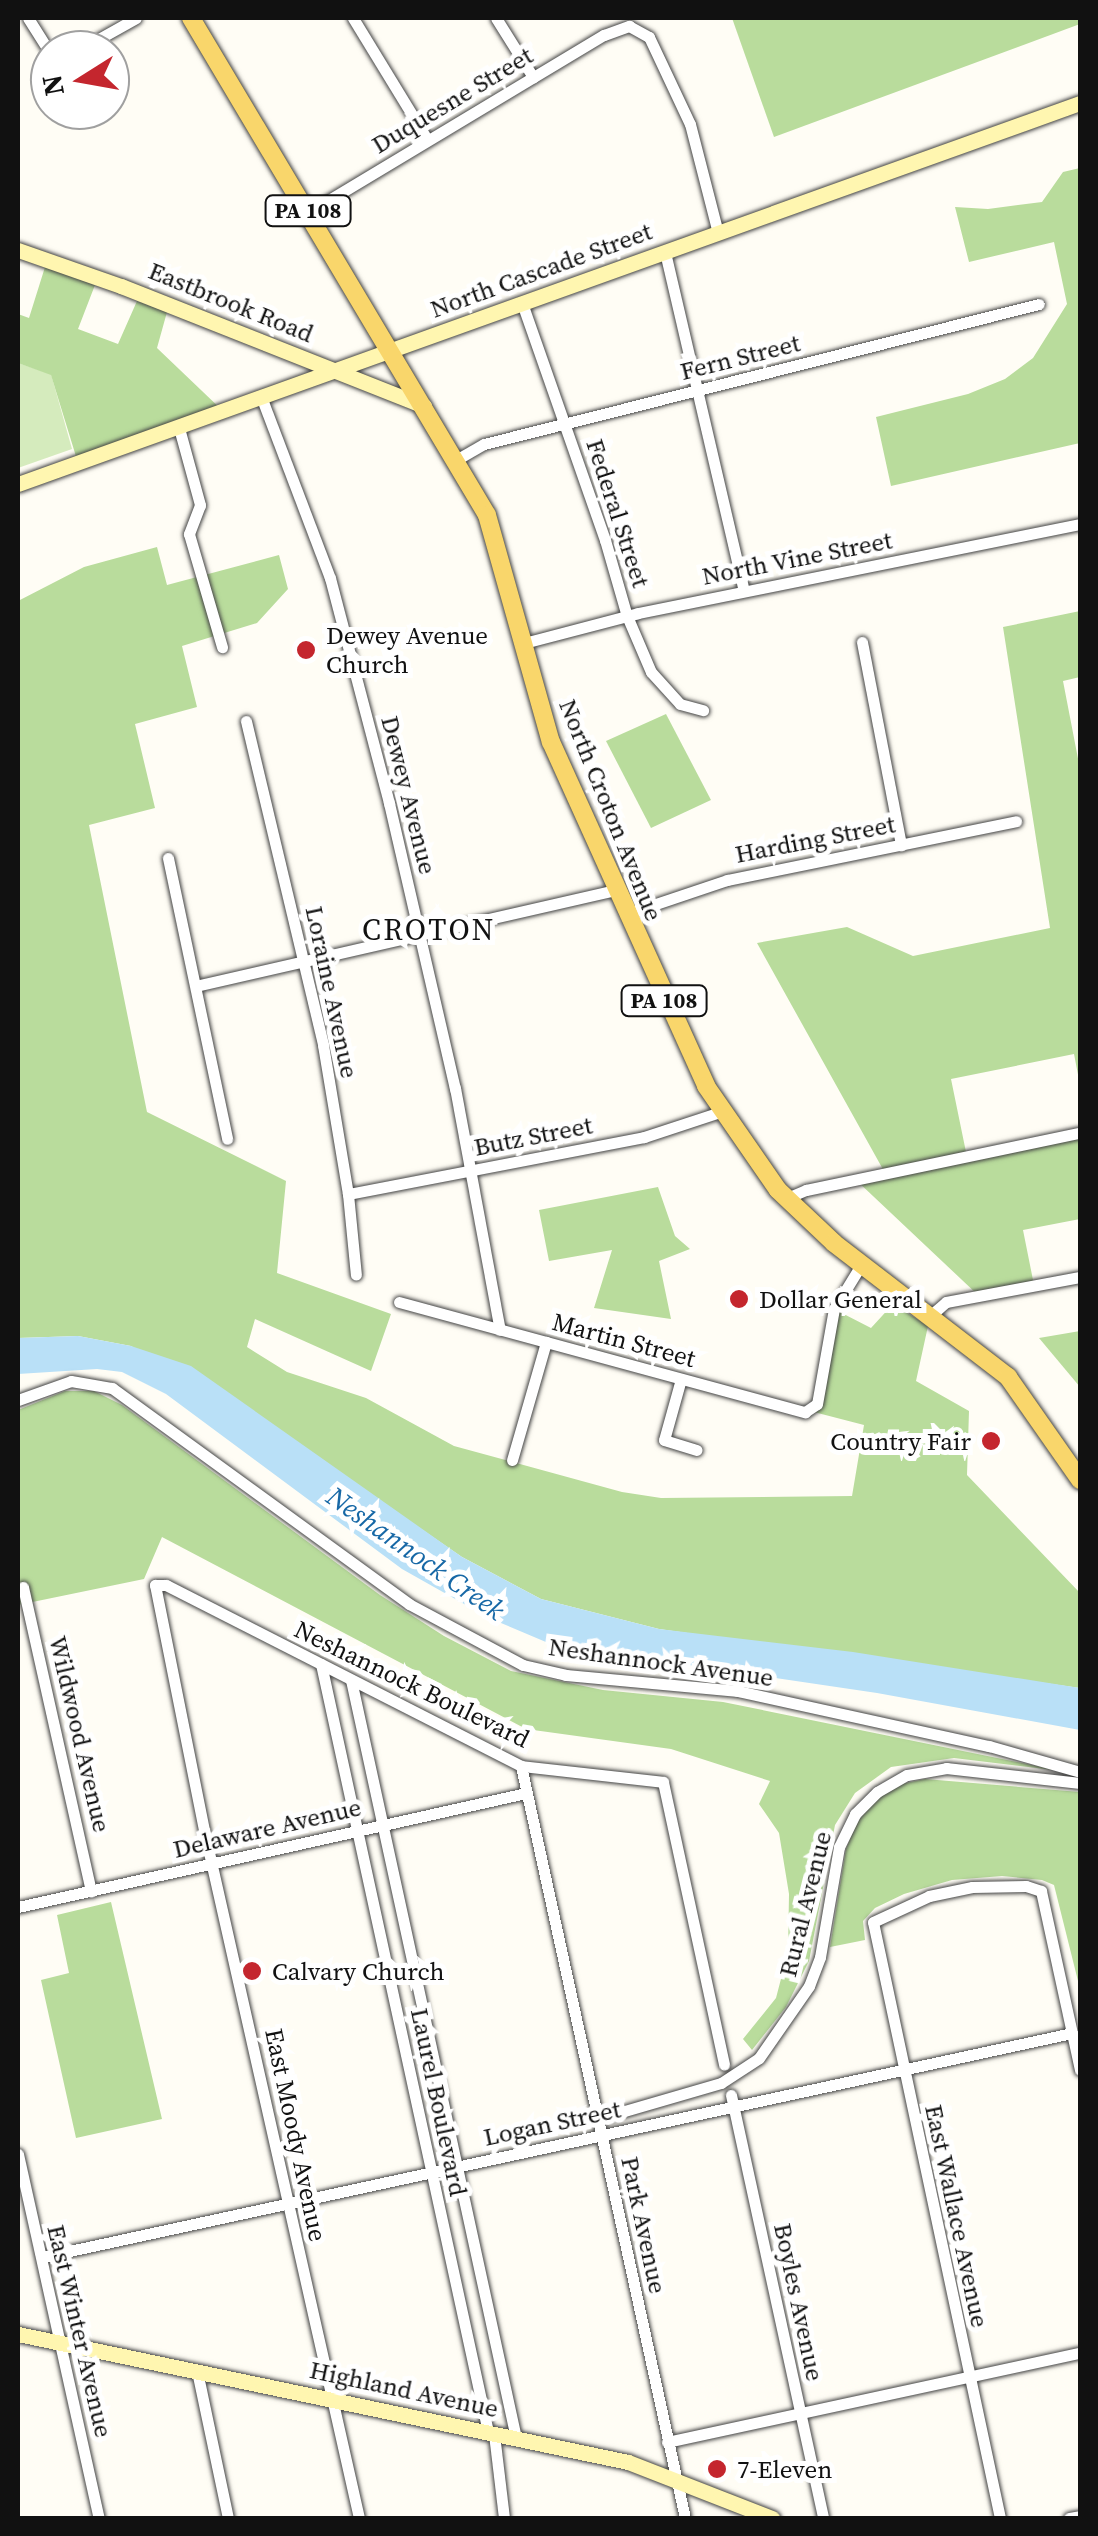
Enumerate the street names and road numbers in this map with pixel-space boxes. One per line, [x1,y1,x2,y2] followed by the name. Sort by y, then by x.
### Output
[366,40,538,160] street label: Duquesne Street
[263,194,353,228] road number: PA 108
[426,216,656,324] street label: North Cascade Street
[144,255,318,349] street label: Eastbrook Road
[677,328,803,386] street label: Fern Street
[580,435,656,591] street label: Federal Street
[699,525,895,591] street label: North Vine Street
[553,695,669,925] street label: North Croton Avenue
[375,713,443,877] street label: Dewey Avenue
[732,809,898,869] street label: Harding Street
[299,903,365,1081] street label: Loraine Avenue
[619,984,709,1018] road number: PA 108
[471,1110,595,1162] street label: Butz Street
[549,1307,699,1373] street label: Martin Street
[290,1614,534,1754] street label: Neshannock Boulevard
[547,1631,775,1693] street label: Neshannock Avenue
[43,1633,117,1835] street label: Wildwood Avenue
[170,1792,364,1864] street label: Delaware Avenue
[772,1828,838,1980] street label: Rural Avenue
[404,2005,474,2199] street label: Laurel Boulevard
[259,2026,333,2244] street label: East Moody Avenue
[481,2094,623,2152] street label: Logan Street
[919,2101,995,2331] street label: East Wallace Avenue
[615,2154,673,2296] street label: Park Avenue
[768,2220,830,2384] street label: Boyles Avenue
[41,2221,119,2441] street label: East Winter Avenue
[307,2354,501,2424] street label: Highland Avenue

